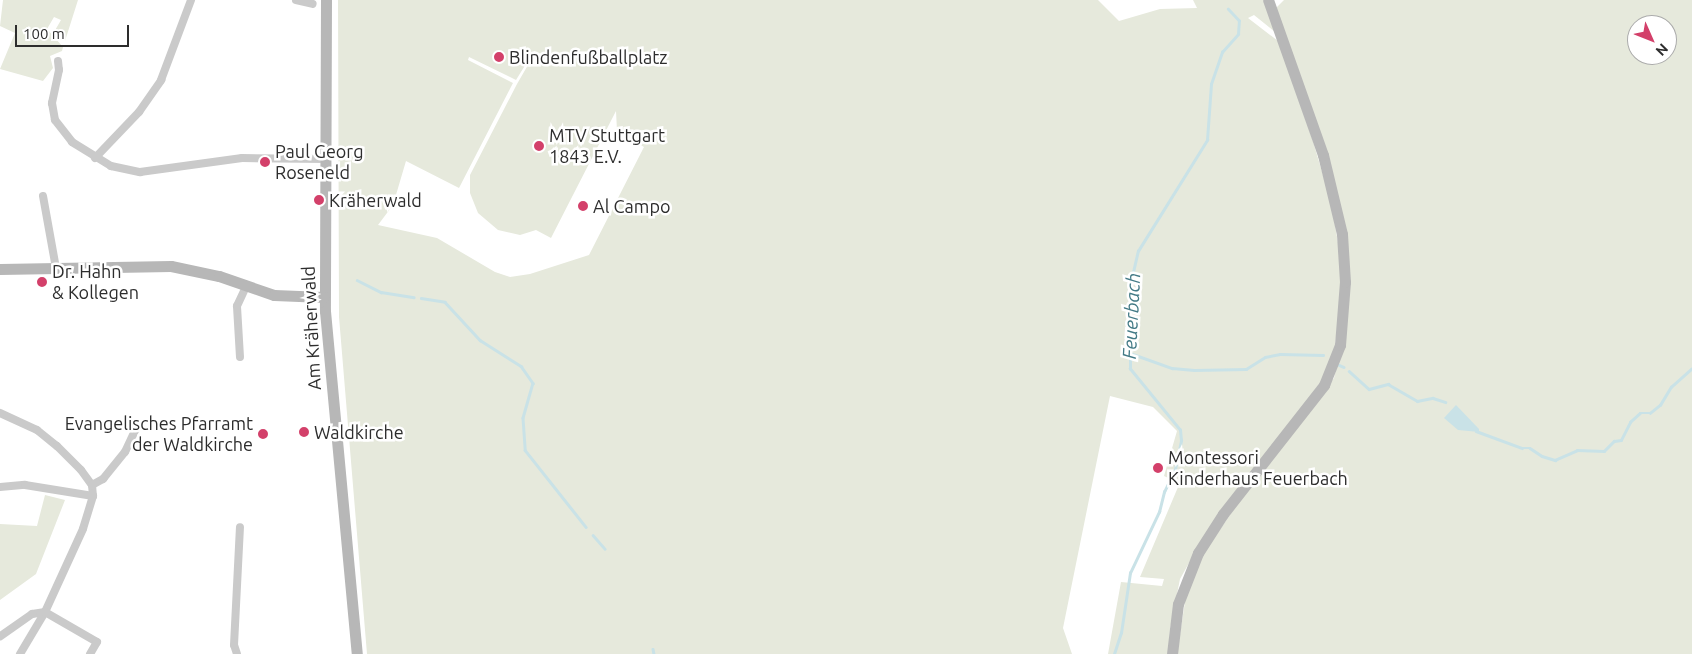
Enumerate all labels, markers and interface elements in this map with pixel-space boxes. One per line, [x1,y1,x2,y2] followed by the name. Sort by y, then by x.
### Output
[18,15,131,47] scale bar
[1627,15,1677,65] north arrow
[23,25,65,42] text: 100 m
[1653,40,1671,59] text: N
[509,46,668,68] place label: Blindenfußballplatz
[493,51,505,63] marker: Blindenfußballplatz
[549,125,665,168] place label: MTV Stuttgart 1843 E.V.
[533,140,545,152] marker: MTV Stuttgart 1843 E.V.
[275,141,364,183] place label: Paul Georg Roseneld
[259,156,271,168] marker: Paul Georg Roseneld
[329,189,422,211] place label: Kräherwald
[313,194,325,206] marker: Kräherwald
[593,195,670,217] place label: Al Campo
[577,200,589,212] marker: Al Campo
[52,261,139,304] place label: Dr. Hahn & Kollegen
[297,265,325,391] street label: Am Kräherwald
[1118,272,1146,360] water label: Feuerbach
[36,276,48,288] marker: Dr. Hahn & Kollegen
[65,413,253,456] place label: Evangelisches Pfarramt der Waldkirche
[314,421,404,443] place label: Waldkirche
[298,426,310,438] marker: Waldkirche
[257,428,269,440] marker: Evangelisches Pfarramt der Waldkirche
[1168,447,1348,489] place label: Montessori Kinderhaus Feuerbach
[1152,462,1164,474] marker: Montessori Kinderhaus Feuerbach

